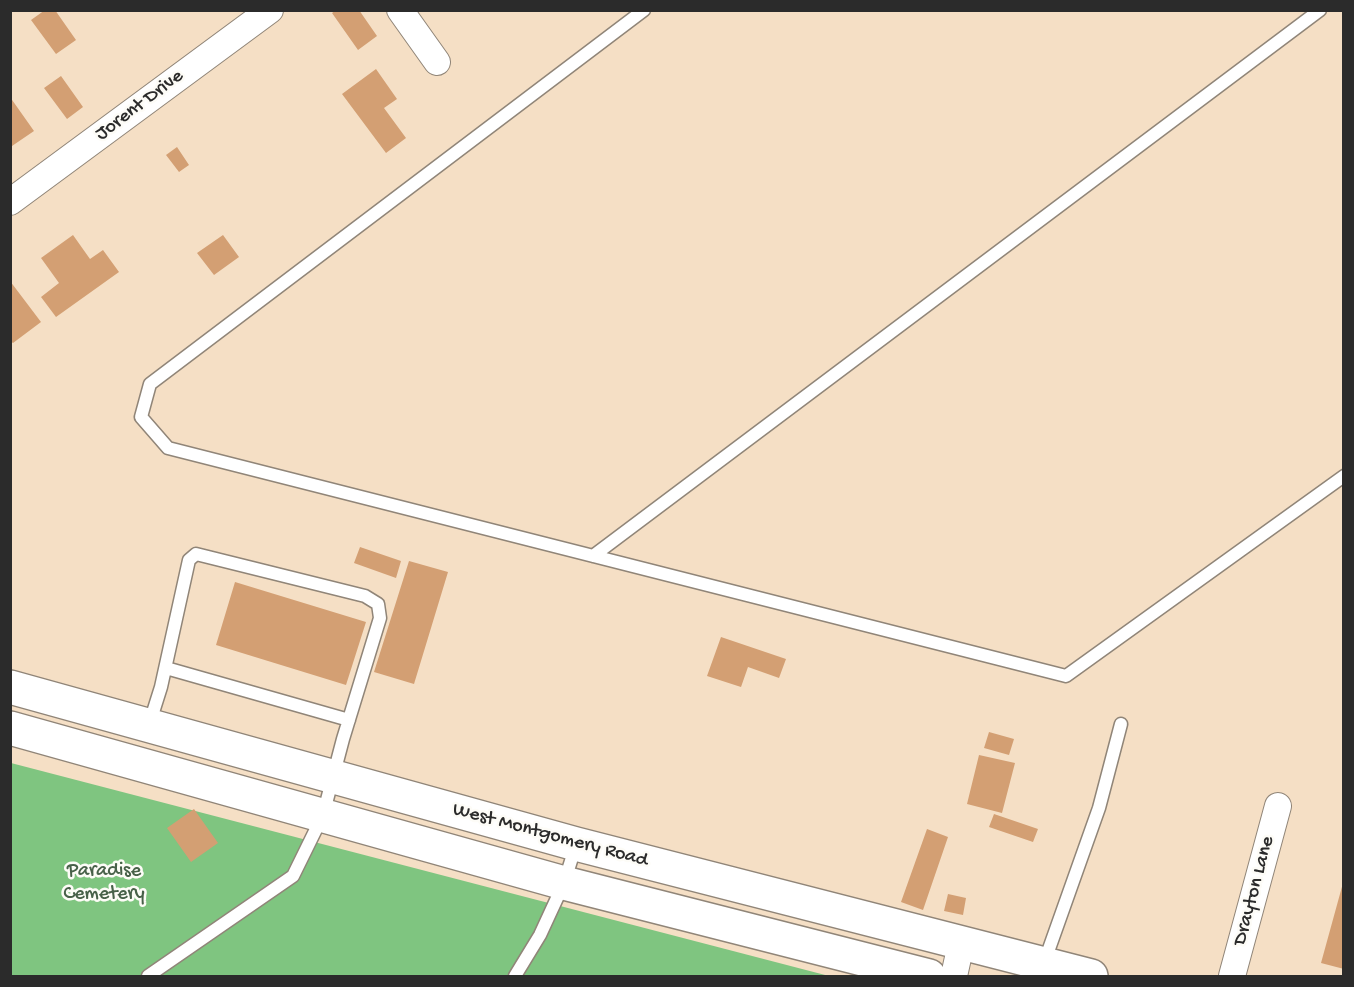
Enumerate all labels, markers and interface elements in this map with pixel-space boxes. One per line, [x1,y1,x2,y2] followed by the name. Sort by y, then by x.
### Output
[91,65,189,147] street label: Jorent Drive
[450,798,650,874] street label: West Montgomery Road
[1229,834,1281,948] street label: Drayton Lane
[63,860,145,907] park label: Paradise Cemetery

